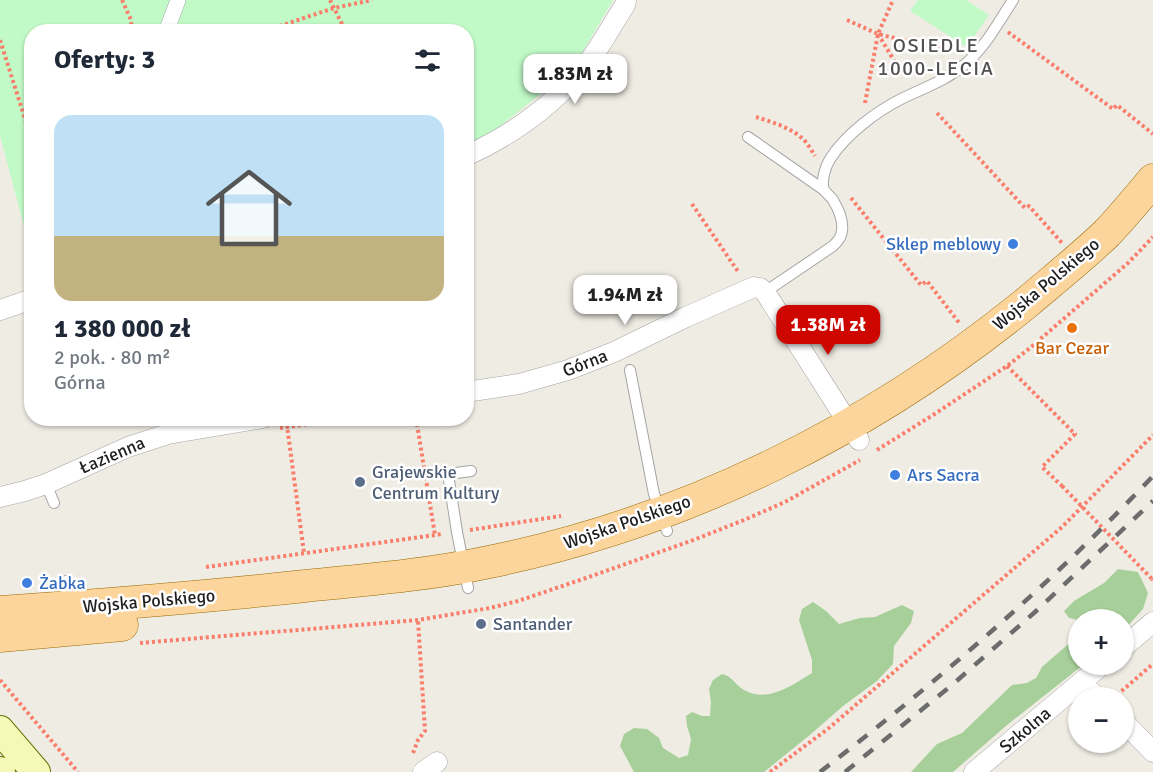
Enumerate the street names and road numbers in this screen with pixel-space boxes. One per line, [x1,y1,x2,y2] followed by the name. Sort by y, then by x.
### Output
[988,233,1104,335] street label: Wojska Polskiego
[559,344,611,382] street label: Górna
[76,431,148,479] street label: Łazienna
[561,490,693,554] street label: Wojska Polskiego
[82,584,216,618] street label: Wojska Polskiego
[995,702,1055,758] street label: Szkolna

